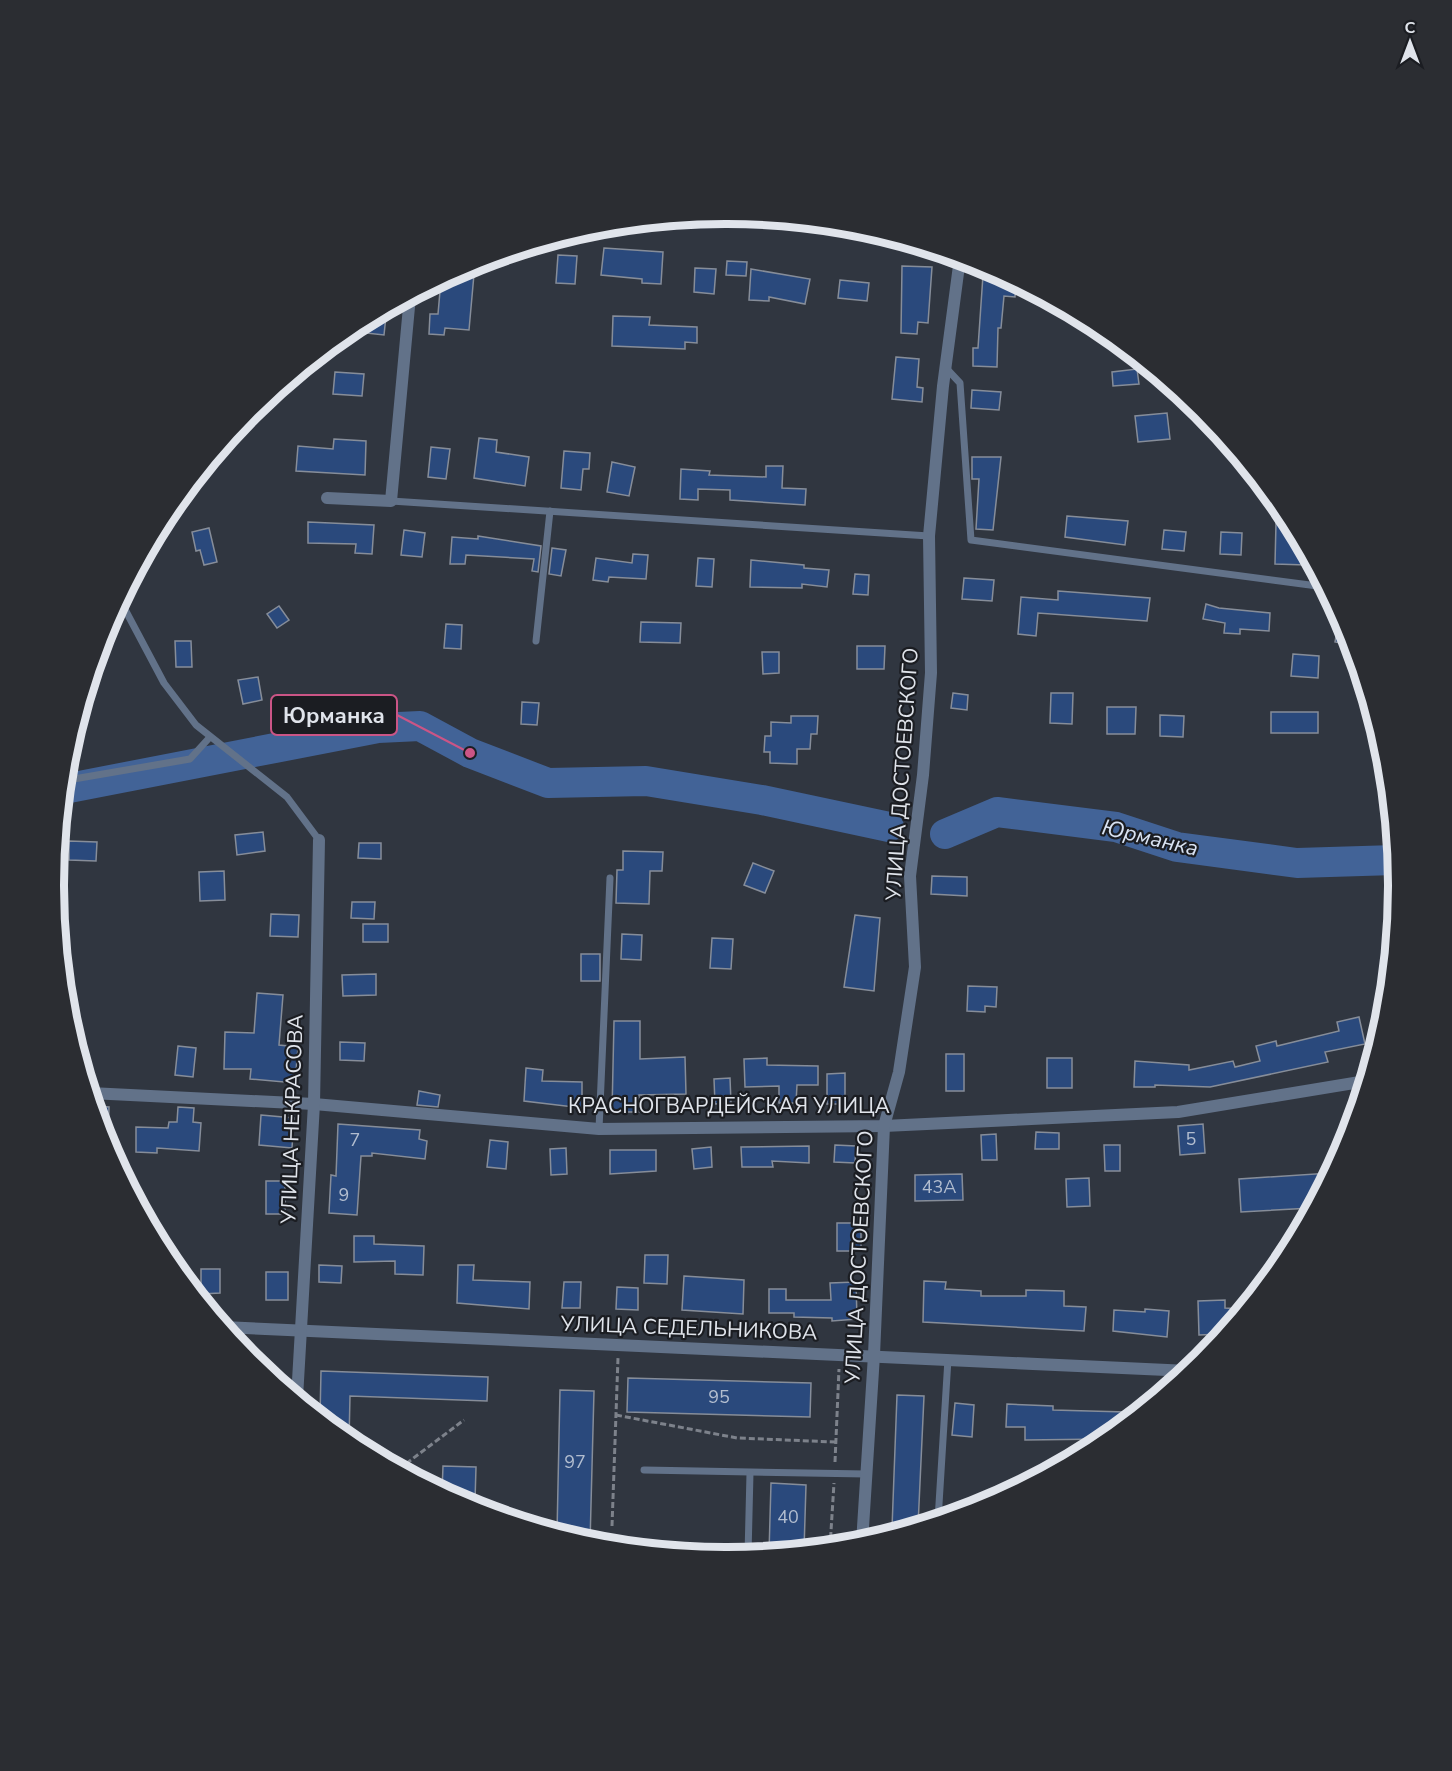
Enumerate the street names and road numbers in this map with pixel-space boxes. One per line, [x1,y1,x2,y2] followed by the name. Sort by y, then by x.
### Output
[879,647,925,902] street label: УЛИЦА ДОСТОЕВСКОГО
[274,1014,310,1225] street label: УЛИЦА НЕКРАСОВА
[568,1092,890,1120] street label: КРАСНОГВАРДЕЙСКАЯ УЛИЦА
[838,1130,880,1385] street label: УЛИЦА ДОСТОЕВСКОГО
[559,1309,818,1346] street label: УЛИЦА СЕДЕЛЬНИКОВА

